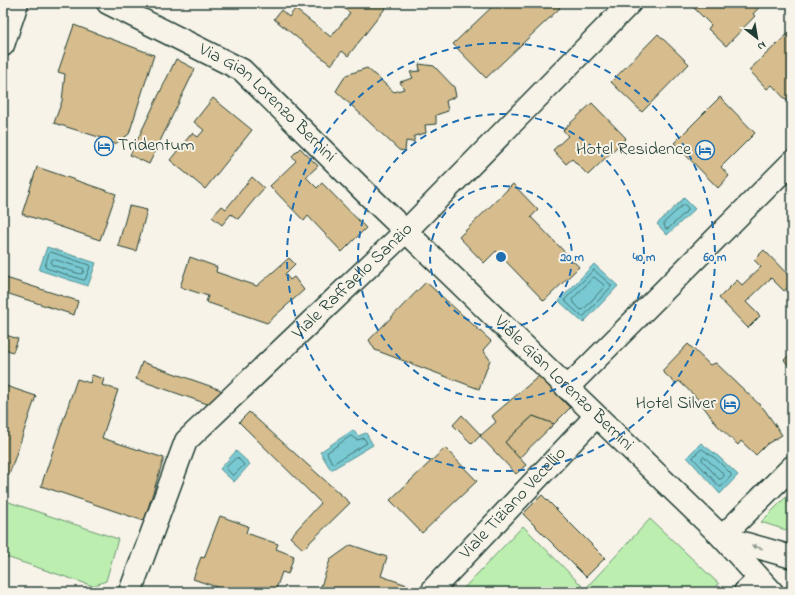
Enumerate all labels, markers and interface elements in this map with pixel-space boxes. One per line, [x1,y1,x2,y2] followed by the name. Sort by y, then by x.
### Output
[737,18,777,58] north arrow
[193,37,342,169] street label: Via Gian Lorenzo Bernini
[754,37,769,54] text: N
[118,133,194,159] place label: Tridentum
[93,135,115,157] hotel icon: Tridentum
[576,137,692,163] place label: Hotel Residence
[694,139,716,161] hotel icon: Hotel Residence
[286,217,420,346] street label: Viale Raffaello Sanzio
[559,249,584,267] text: 20 m
[632,249,656,267] text: 40 m
[703,249,727,267] text: 60 m
[494,250,508,264] centre of rings
[487,309,639,458] street label: Viale Gian Lorenzo Bernini
[636,391,716,417] place label: Hotel Silver
[719,393,741,415] hotel icon: Hotel Silver
[453,442,573,566] street label: Viale Tiziano Vecellio
[751,544,763,550] one-way arrow

